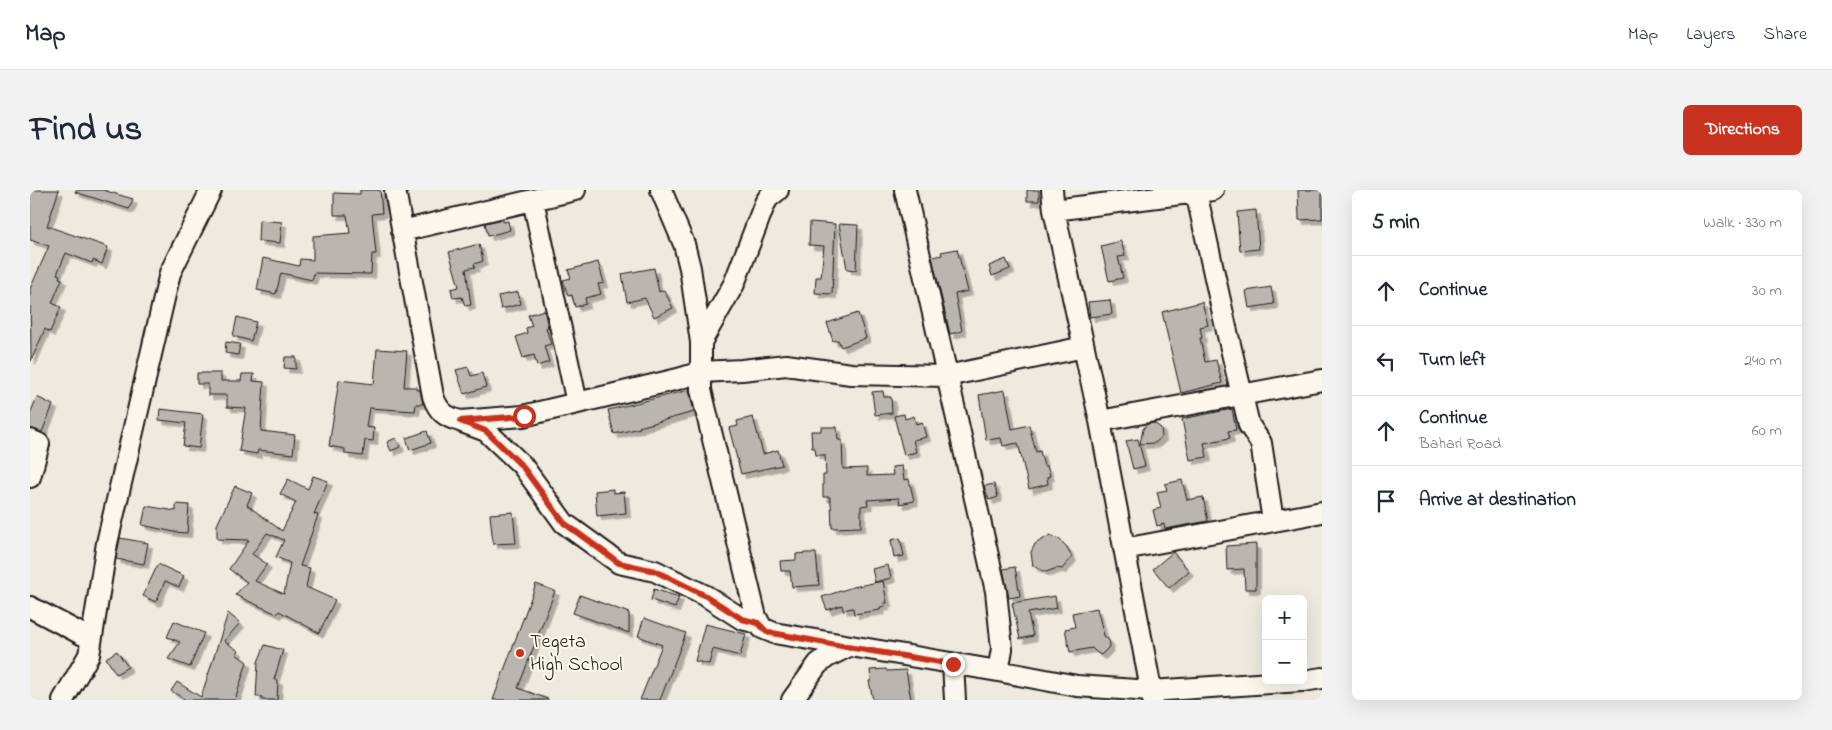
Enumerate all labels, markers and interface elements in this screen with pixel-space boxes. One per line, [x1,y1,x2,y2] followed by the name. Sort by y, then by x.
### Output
[25,17,66,52] text: Map
[1628,22,1658,48] text: Map
[1686,22,1736,48] text: Layers
[1764,22,1807,48] text: Share
[30,105,142,156] text: Find us
[1683,105,1802,155] button: Directions
[1372,208,1420,238] text: 5 min
[1703,211,1782,235] text: Walk · 330 m
[1372,277,1400,305] icon: ahead
[1419,277,1487,304] text: Continue
[1752,279,1782,303] text: 30 m
[1372,347,1400,375] icon: left
[1419,347,1486,374] text: Turn left
[1744,349,1782,373] text: 240 m
[513,405,536,428] route start
[1419,405,1487,432] text: Continue
[1372,417,1400,445] icon: ahead
[1752,419,1782,443] text: 60 m
[1419,432,1501,456] text: Bahari Road
[1372,487,1400,515] icon: arrive
[1419,487,1576,514] text: Arrive at destination
[1262,595,1307,685] map controls
[1262,595,1307,640] button: +
[530,628,623,681] place label: Tegeta High School
[1262,640,1307,685] button: −
[514,647,526,659] marker: Tegeta High School
[942,653,965,676] route end

